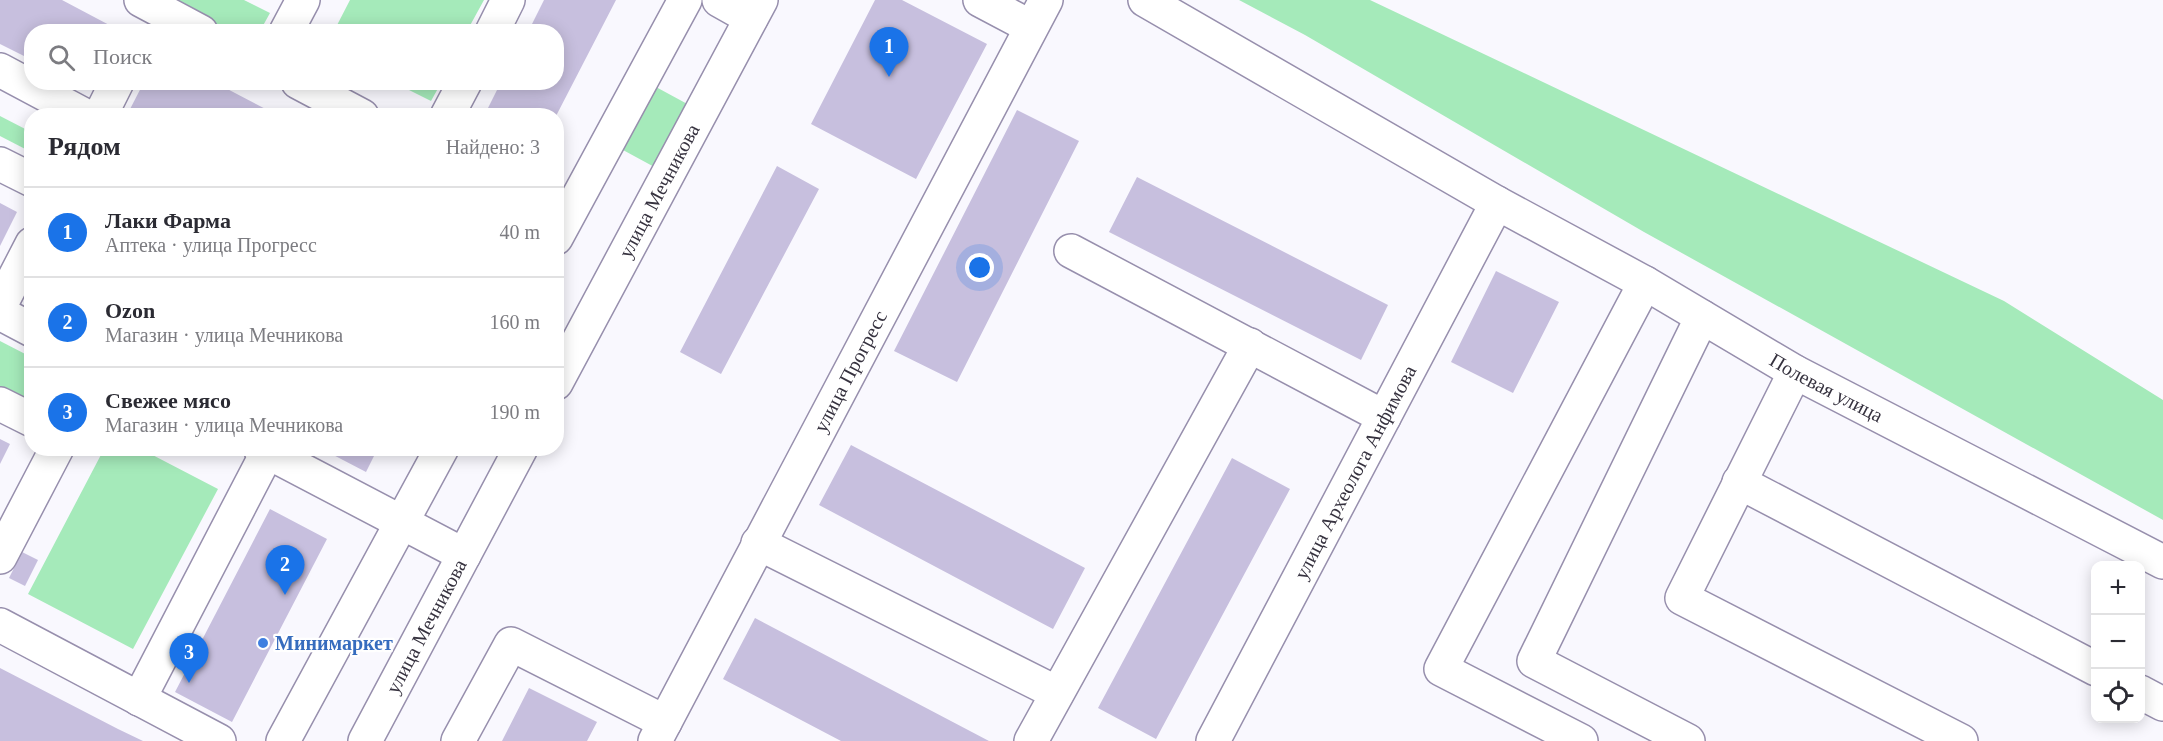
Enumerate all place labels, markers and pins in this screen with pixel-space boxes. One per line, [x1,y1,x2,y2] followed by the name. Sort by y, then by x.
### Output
[870,28,908,77] pin: 1
[266,546,304,595] pin: 2
[275,632,393,655] place label: Минимаркет
[170,634,208,683] pin: 3
[256,636,270,650] marker: Минимаркет

